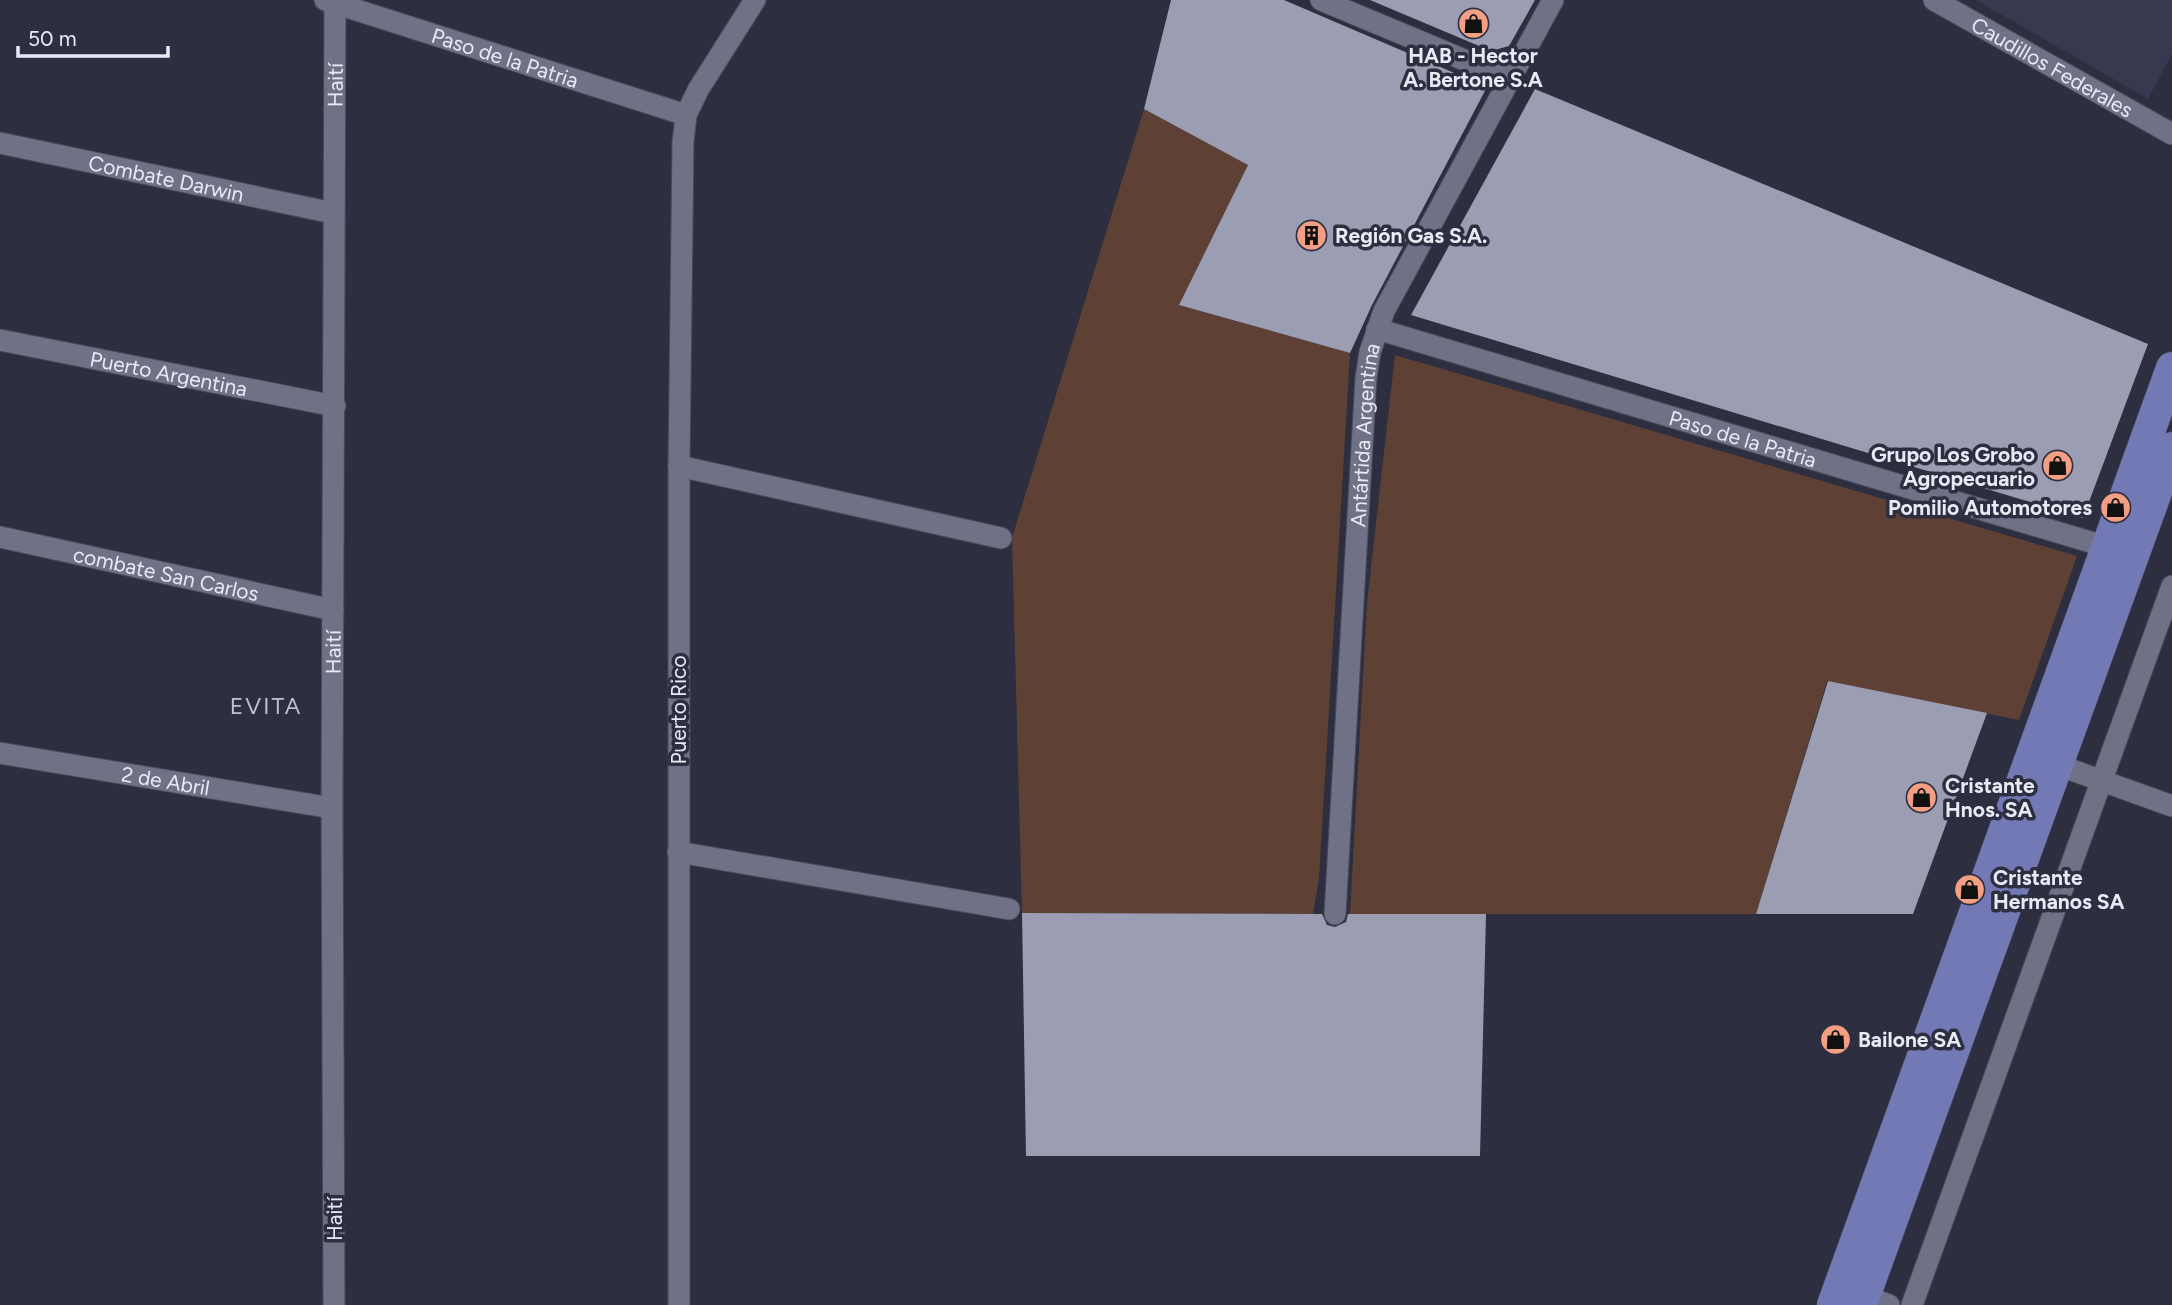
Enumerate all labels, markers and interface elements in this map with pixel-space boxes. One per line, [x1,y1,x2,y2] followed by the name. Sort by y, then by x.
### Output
[1456,6,1490,40] shop icon: HAB - Hector A. Bertone S.A
[1967,11,2138,122] street label: Caudillos Federales
[18,14,168,58] scale bar
[429,22,582,92] street label: Paso de la Patria
[28,26,77,51] text: 50 m
[1403,43,1543,92] place label: HAB - Hector A. Bertone S.A
[322,62,347,107] street label: Haití
[86,149,246,206] street label: Combate Darwin
[1295,218,1329,252] building icon: Región Gas S.A.
[1335,223,1487,248] place label: Región Gas S.A.
[1345,339,1385,528] street label: Antártida Argentina
[88,346,250,401] street label: Puerto Argentina
[1666,404,1820,472] street label: Paso de la Patria
[1871,442,2035,491] place label: Grupo Los Grobo Agropecuario
[2041,449,2075,483] shop icon: Grupo Los Grobo Agropecuario
[2098,490,2132,524] shop icon: Pomilio Automotores
[1888,495,2092,520] place label: Pomilio Automotores
[71,541,261,606] street label: combate San Carlos
[320,629,345,674] street label: Haití
[666,655,691,765] street label: Puerto Rico
[230,692,302,720] district label: EVITA
[120,761,212,800] street label: 2 de Abril
[1945,773,2035,822] place label: Cristante Hnos. SA
[1905,780,1939,814] shop icon: Cristante Hnos. SA
[1993,865,2125,914] place label: Cristante Hermanos SA
[1953,872,1987,906] shop icon: Cristante Hermanos SA
[1818,1022,1852,1056] shop icon: Bailone SA
[1858,1027,1961,1052] place label: Bailone SA
[322,1196,347,1241] street label: Haití

